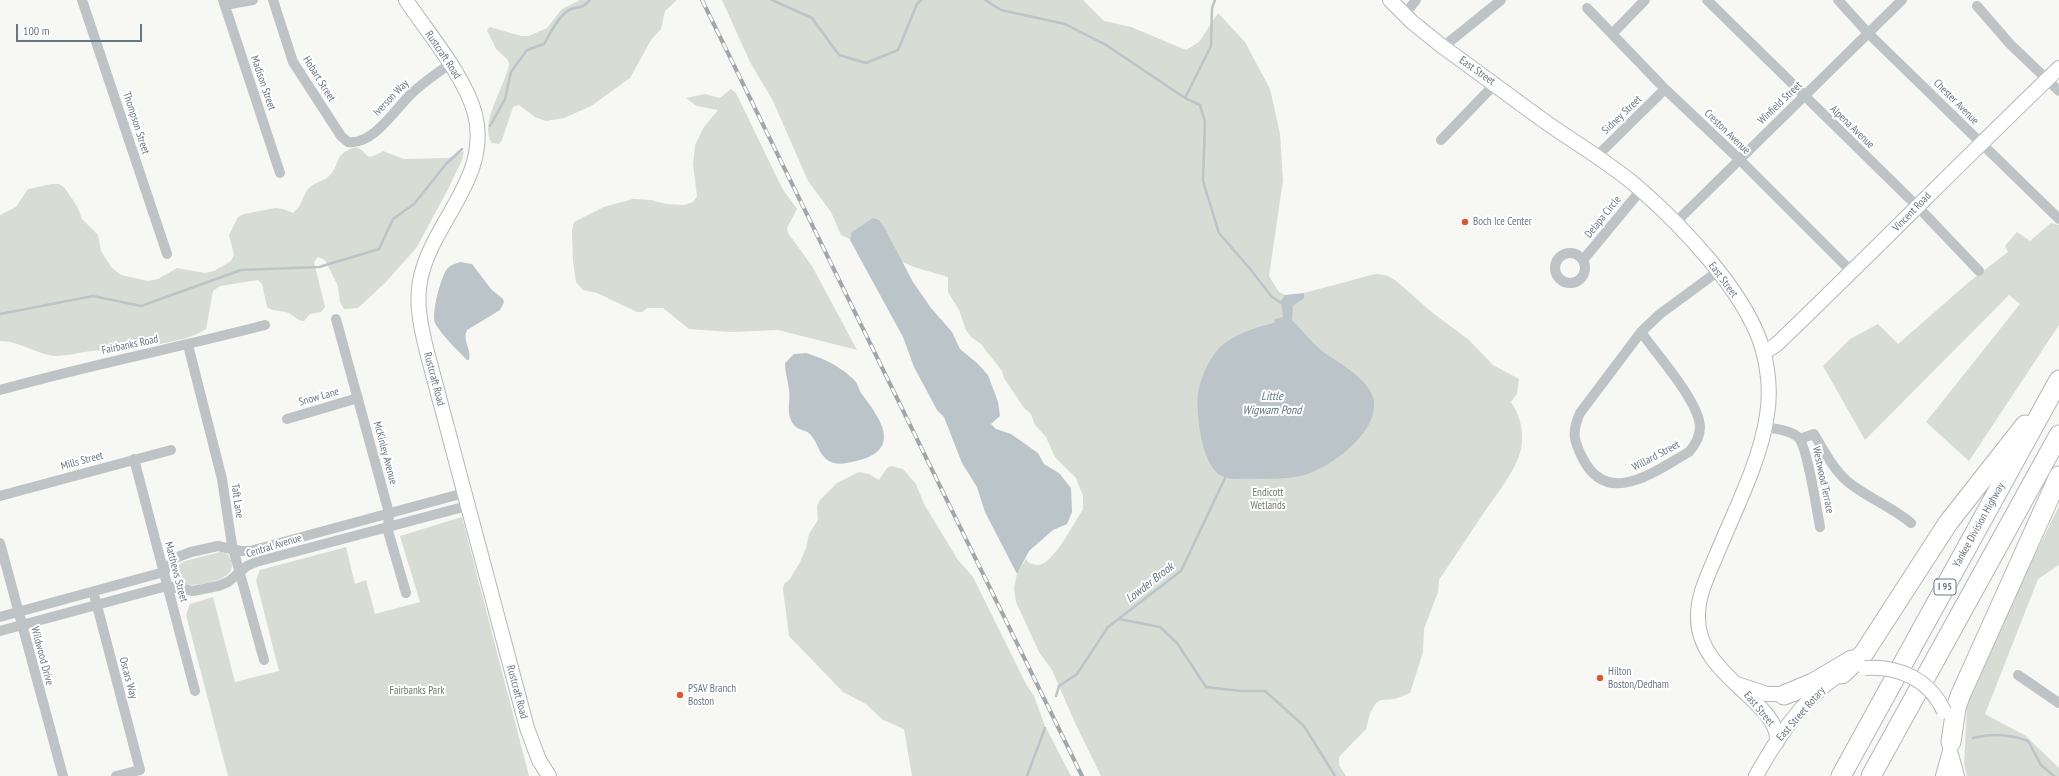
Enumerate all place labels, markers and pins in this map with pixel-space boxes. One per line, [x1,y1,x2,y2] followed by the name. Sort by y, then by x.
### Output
[1473,215,1532,229] place label: Boch Ice Center
[1460,217,1470,227] marker: Boch Ice Center
[1608,665,1669,691] place label: Hilton Boston/Dedham
[1595,673,1605,683] marker: Hilton Boston/Dedham
[688,682,736,708] place label: PSAV Branch Boston
[675,690,685,700] marker: PSAV Branch Boston

